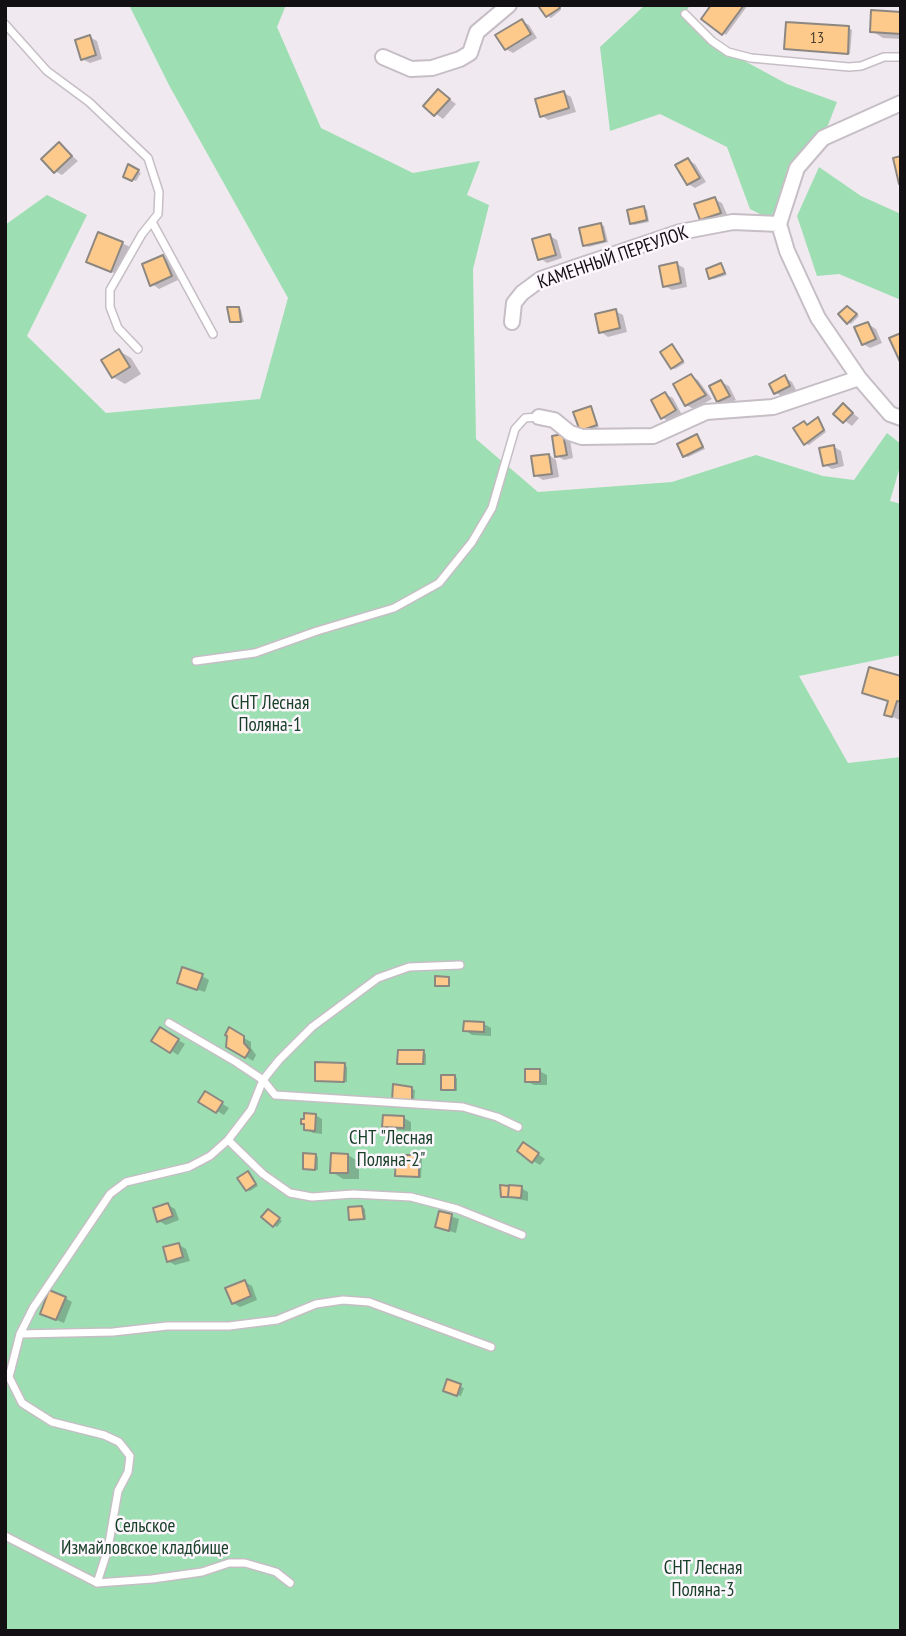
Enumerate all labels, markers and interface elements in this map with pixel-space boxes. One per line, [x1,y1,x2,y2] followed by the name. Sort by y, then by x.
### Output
[810,28,824,48] house number: 13
[535,222,691,294] street label: КАМЕННЫЙ ПЕРЕУЛОК
[231,693,309,737] park label: СНТ Лесная Поляна-1
[349,1128,433,1172] park label: СНТ "Лесная Поляна-2"
[61,1516,229,1560] park label: Сельское Измайловское кладбище
[664,1558,742,1602] park label: СНТ Лесная Поляна-3

